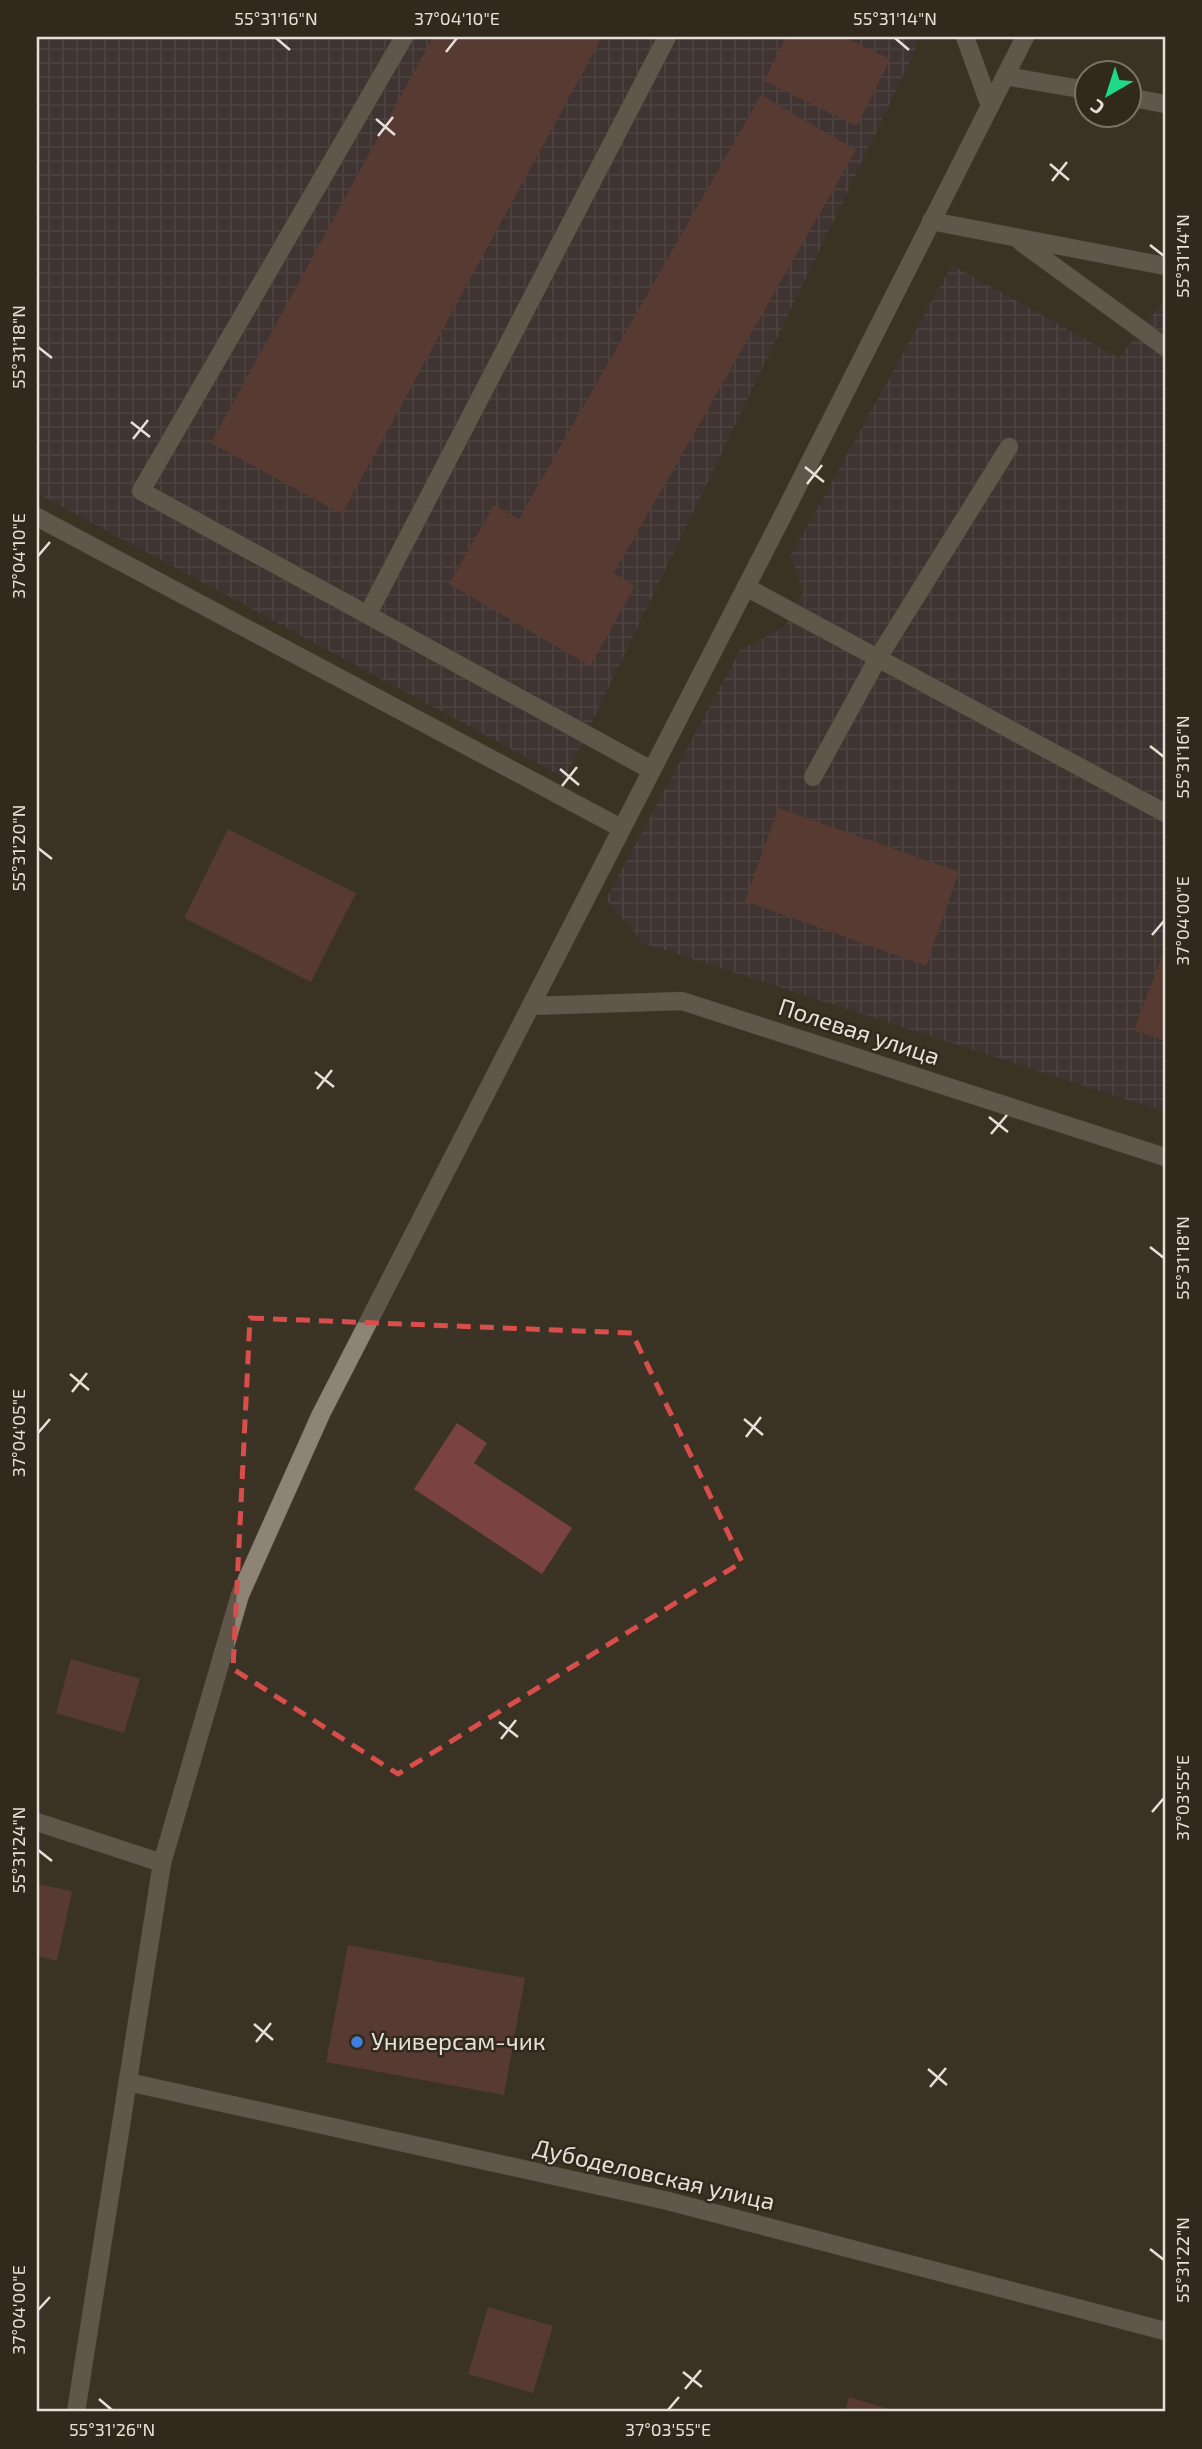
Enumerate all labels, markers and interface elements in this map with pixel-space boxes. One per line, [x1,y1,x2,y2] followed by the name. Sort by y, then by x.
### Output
[234,7,318,29] text: 55°31'16"N
[414,7,500,29] text: 37°04'10"E
[853,7,937,29] text: 55°31'14"N
[1072,60,1142,130] north arrow
[1085,95,1109,120] text: С
[1171,214,1193,298] text: 55°31'14"N
[7,305,29,389] text: 55°31'18"N
[7,513,29,599] text: 37°04'10"E
[1171,715,1193,799] text: 55°31'16"N
[7,805,29,891] text: 55°31'20"N
[1171,876,1193,966] text: 37°04'00"E
[775,991,944,1071] street label: Полевая улица
[1171,1216,1193,1300] text: 55°31'18"N
[7,1389,29,1477] text: 37°04'05"E
[1171,1755,1193,1841] text: 37°03'55"E
[7,1807,29,1893] text: 55°31'24"N
[371,2026,546,2055] place label: Универсам-чик
[349,2034,365,2050] marker: Универсам-чик
[530,2132,778,2216] street label: Дубоделовская улица
[1171,2217,1193,2303] text: 55°31'22"N
[7,2265,29,2355] text: 37°04'00"E
[69,2418,155,2440] text: 55°31'26"N
[625,2418,711,2440] text: 37°03'55"E

